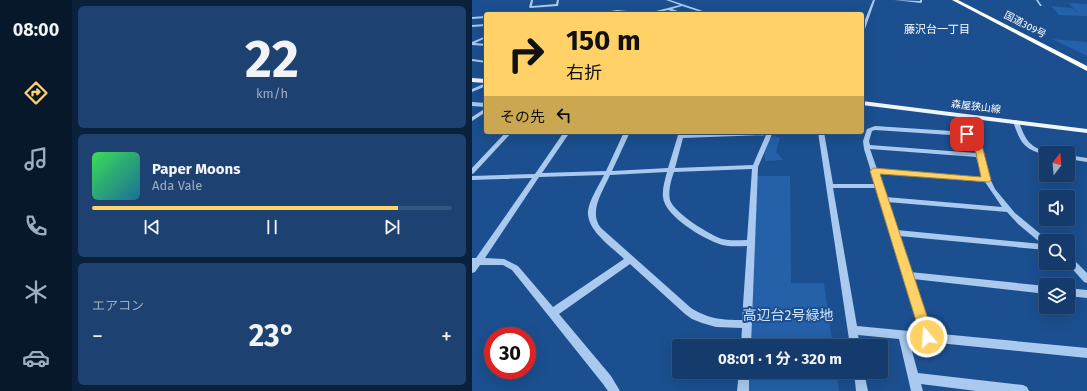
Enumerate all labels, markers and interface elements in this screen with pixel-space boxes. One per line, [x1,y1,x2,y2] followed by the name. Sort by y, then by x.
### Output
[1002,9,1048,41] street label: 国道309号
[13,19,59,41] text: 08:00
[904,23,970,36] district label: 藤沢台一丁目
[566,24,641,57] text: 150 m
[245,28,299,91] text: 22
[500,28,552,80] icon: right
[566,62,602,84] text: 右折
[22,79,50,107] icon: directions
[256,86,288,101] text: km/h
[950,98,1002,116] street label: 森屋狭山線
[553,104,575,126] icon: left
[500,108,545,126] text: その先
[950,117,984,151] pin
[956,123,978,145] icon: arrive
[22,145,50,173] icon: music
[1039,146,1075,182] north arrow
[1039,146,1075,314] map controls
[152,160,240,178] text: Paper Moons
[152,178,202,193] text: Ada Vale
[1039,190,1075,226] button: sound
[22,212,50,240] icon: phone
[141,216,163,238] icon: previous
[261,216,283,238] icon: pause
[381,216,403,238] icon: next
[1039,234,1075,270] button: search
[22,278,50,306] icon: climate
[1039,278,1075,314] button: layers
[92,298,144,313] text: エアコン
[743,307,833,324] park label: 高辺台2号緑地
[906,316,948,358] position arrow
[249,318,295,354] text: 23°
[92,323,103,350] text: −
[441,323,452,350] text: +
[484,327,536,379] speed limit sign: 30
[22,344,50,372] icon: car
[718,350,842,368] text: 08:01 · 1 分 · 320 m

